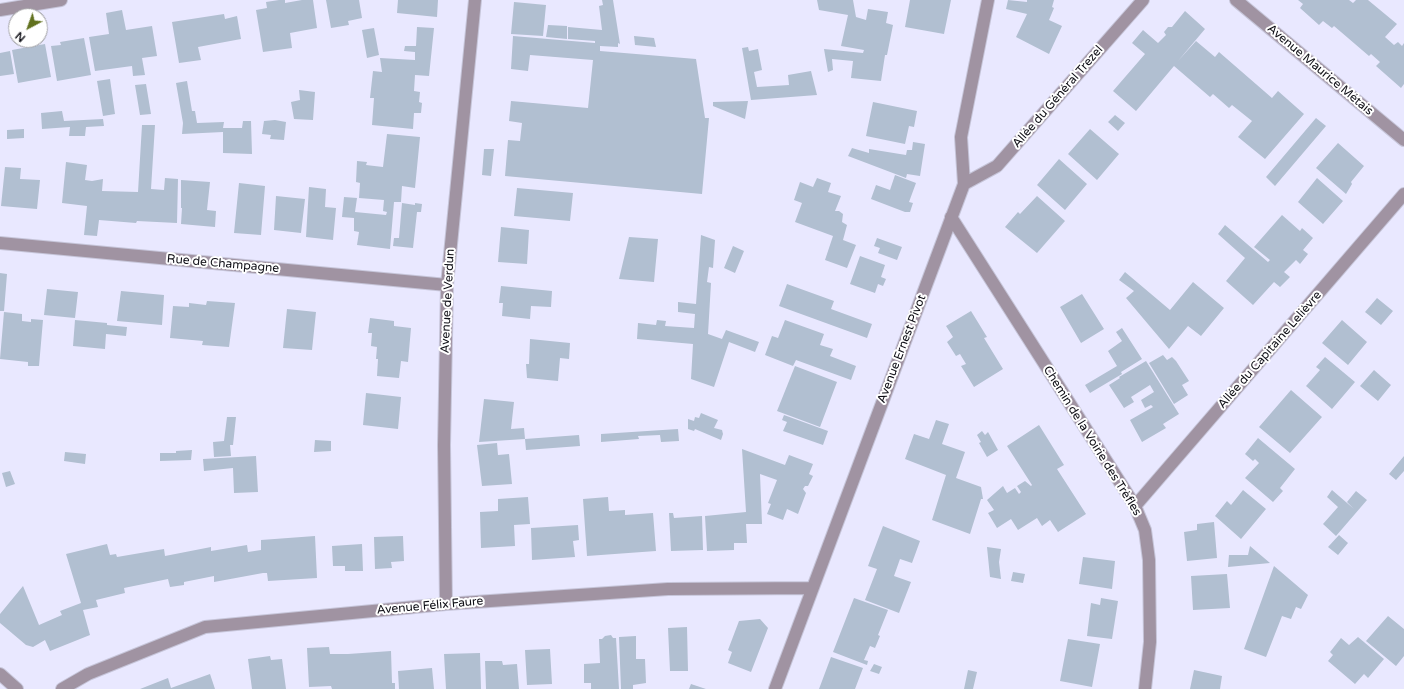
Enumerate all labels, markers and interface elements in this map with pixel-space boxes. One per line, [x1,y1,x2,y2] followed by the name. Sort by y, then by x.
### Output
[8,8,48,48] north arrow
[1264,21,1376,119] street label: Avenue Maurice Métais
[13,29,28,44] text: N
[1010,43,1106,151] street label: Allée du Général Trezel
[438,248,458,354] street label: Avenue de Verdun
[166,252,280,276] street label: Rue de Champagne
[1215,288,1325,412] street label: Allée du Capitaine Lelièvre
[875,293,929,405] street label: Avenue Ernest Pivot
[1040,363,1144,519] street label: Chemin de la Voirie des Trèfles
[376,594,484,618] street label: Avenue Félix Faure

